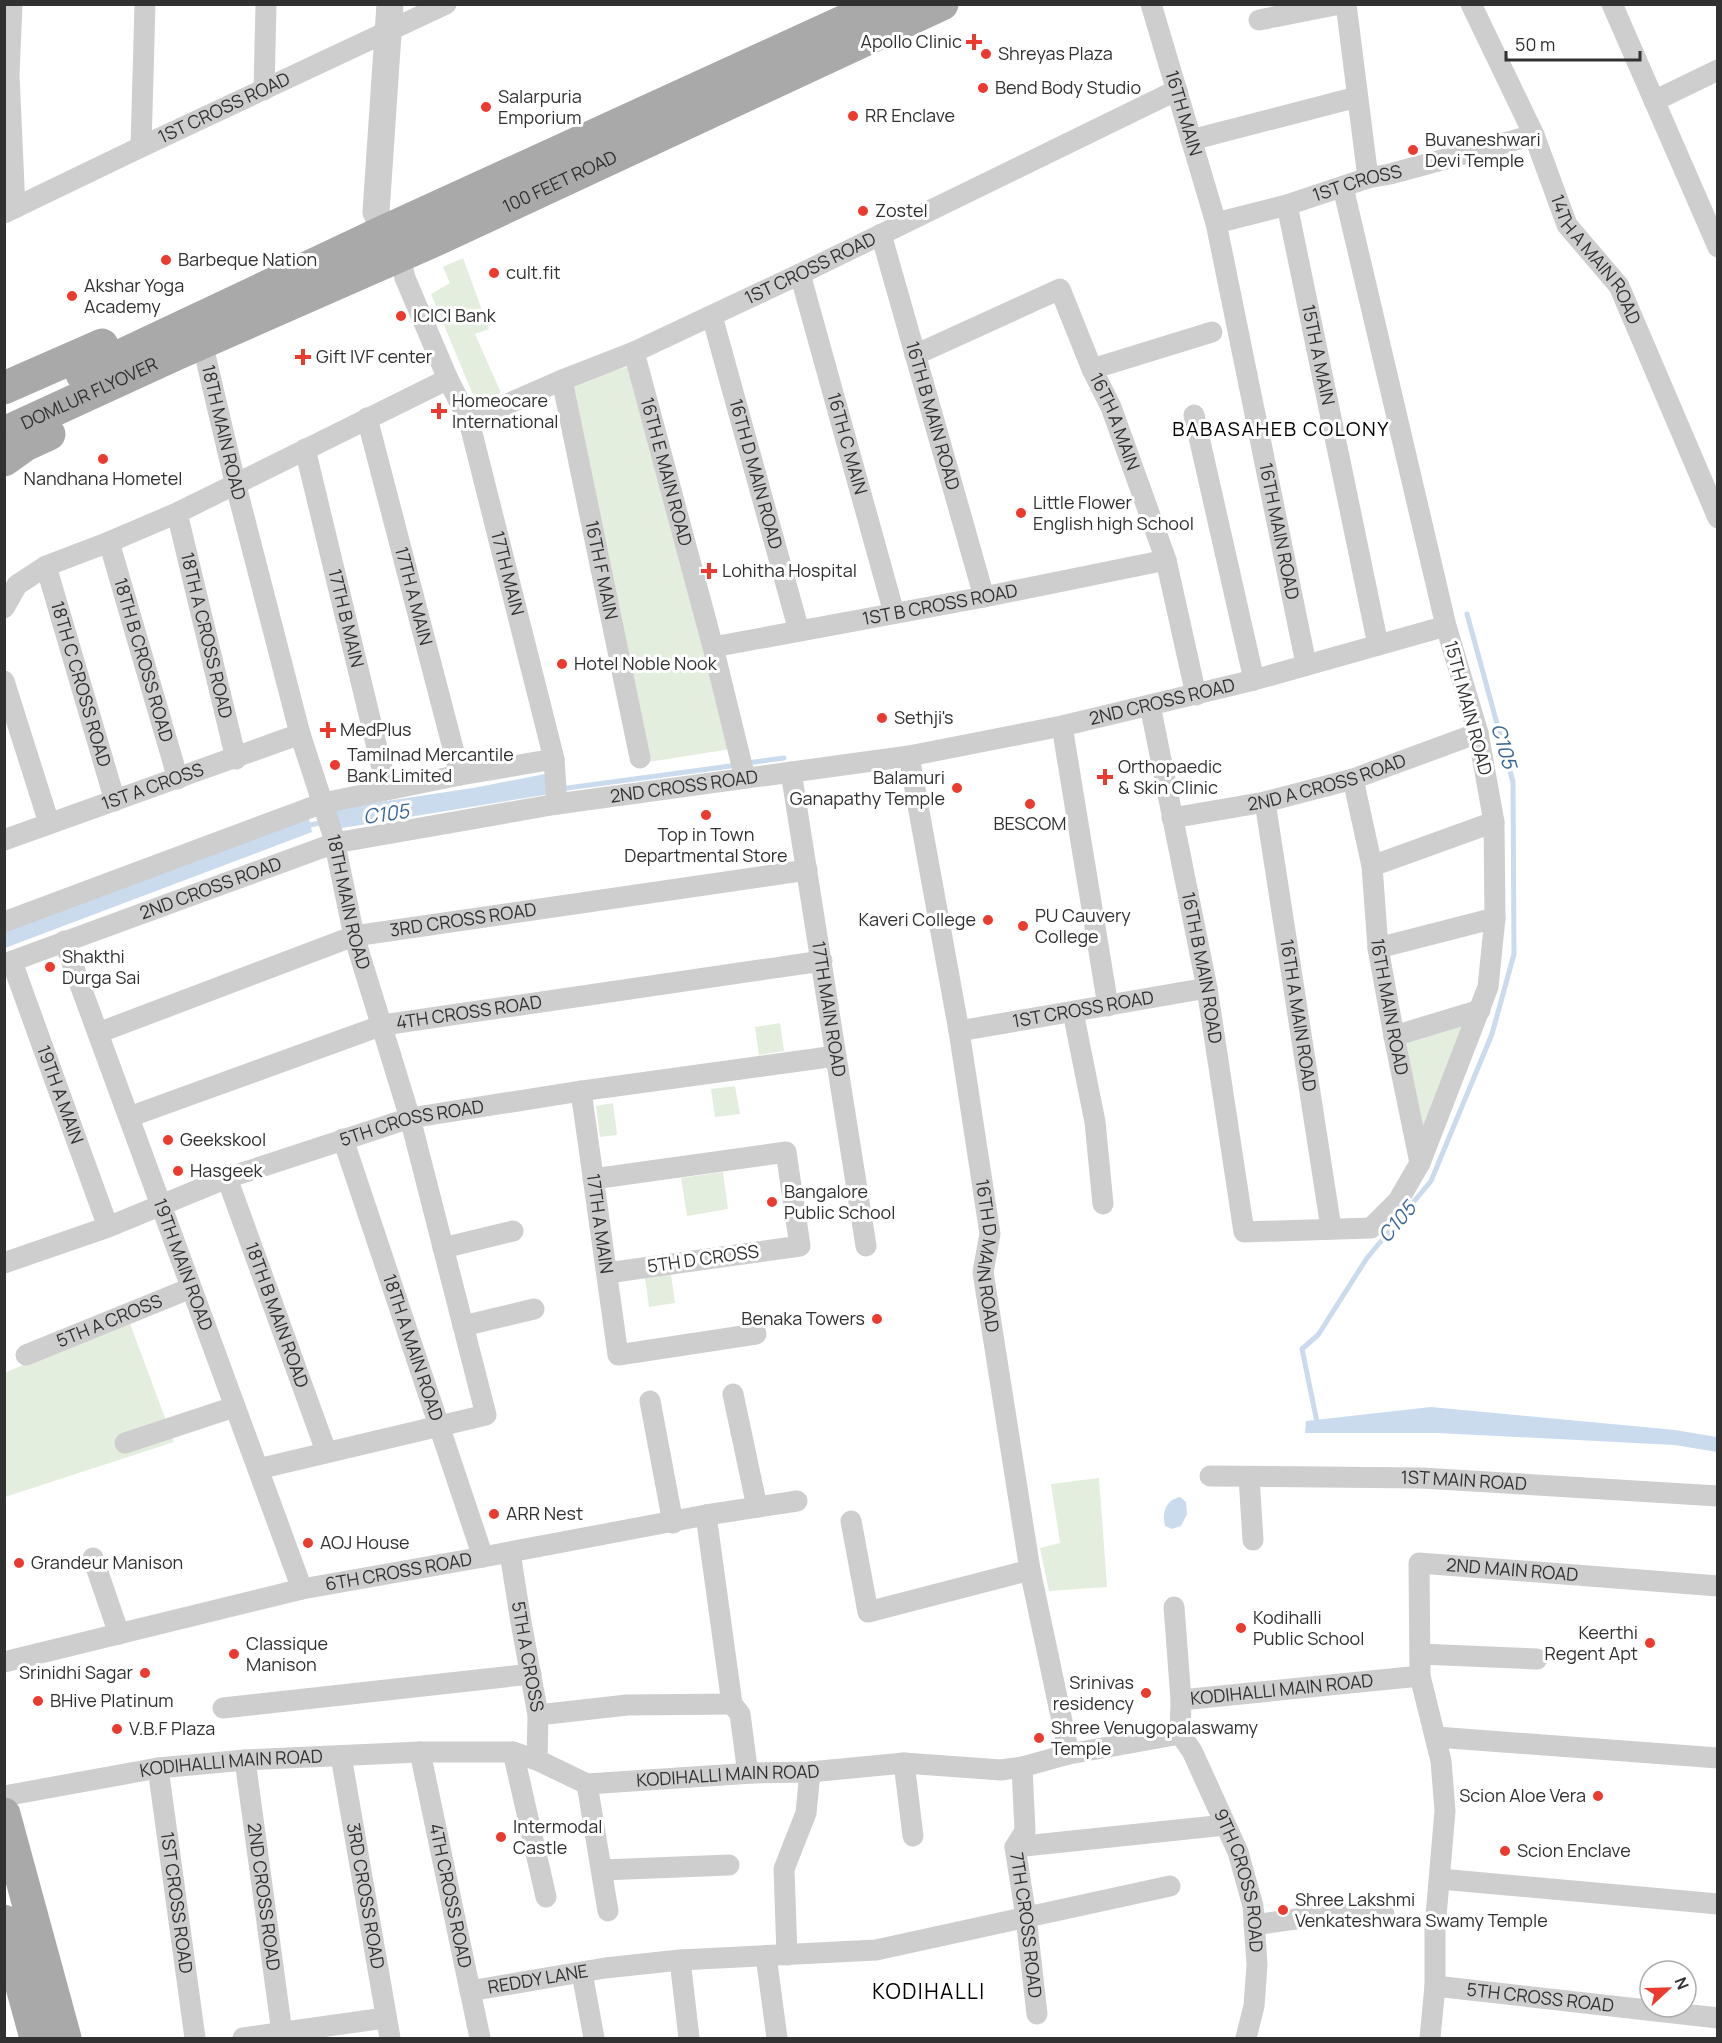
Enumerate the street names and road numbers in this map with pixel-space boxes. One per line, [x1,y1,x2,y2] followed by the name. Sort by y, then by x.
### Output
[154,66,294,148] street label: 1ST CROSS ROAD
[1160,67,1208,159] street label: 16TH MAIN
[498,144,621,218] street label: 100 FEET ROAD
[1309,158,1404,207] street label: 1ST CROSS
[1546,191,1647,328] street label: 14TH A MAIN ROAD
[740,226,880,309] street label: 1ST CROSS ROAD
[1297,302,1341,407] street label: 15TH A MAIN
[901,338,966,493] street label: 16TH B MAIN ROAD
[17,351,161,435] street label: DOMLUR FLYOVER
[197,362,252,503] street label: 18TH MAIN ROAD
[1085,369,1146,473] street label: 16TH A MAIN
[822,390,874,497] street label: 16TH C MAIN
[636,395,698,549] street label: 16TH E MAIN ROAD
[724,396,789,552] street label: 16TH D MAIN ROAD
[1254,460,1306,602] street label: 16TH MAIN ROAD
[580,518,624,622] street label: 16TH F MAIN
[486,528,530,618] street label: 17TH MAIN
[390,544,439,648] street label: 17TH A MAIN
[176,550,239,721] street label: 18TH A CROSS ROAD
[323,566,370,670] street label: 17TH B MAIN
[109,575,180,745] street label: 18TH B CROSS ROAD
[860,577,1020,630] street label: 1ST B CROSS ROAD
[46,598,117,769] street label: 18TH C CROSS ROAD
[1439,638,1498,778] street label: 15TH MAIN ROAD
[1087,672,1237,730] street label: 2ND CROSS ROAD
[1246,748,1409,816] street label: 2ND A CROSS ROAD
[98,757,207,815] street label: 1ST A CROSS
[608,764,759,808] street label: 2ND CROSS ROAD
[322,832,377,972] street label: 18TH MAIN ROAD
[136,851,284,924] street label: 2ND CROSS ROAD
[1177,890,1228,1045] street label: 16TH B MAIN ROAD
[388,897,538,942] street label: 3RD CROSS ROAD
[1275,937,1323,1093] street label: 16TH A MAIN ROAD
[1366,937,1415,1077] street label: 16TH MAIN ROAD
[807,939,852,1078] street label: 17TH MAIN ROAD
[1011,984,1155,1033] street label: 1ST CROSS ROAD
[394,989,543,1034] street label: 4TH CROSS ROAD
[32,1042,90,1147] street label: 19TH A MAIN
[336,1094,485,1151] street label: 5TH CROSS ROAD
[582,1172,619,1275] street label: 17TH A MAIN
[971,1177,1005,1334] street label: 16TH D MAIN ROAD
[149,1195,219,1334] street label: 19TH MAIN ROAD
[646,1238,760,1278] street label: 5TH D CROSS
[240,1239,315,1391] street label: 18TH B MAIN ROAD
[378,1271,450,1424] street label: 18TH A MAIN ROAD
[53,1288,165,1352] street label: 5TH A CROSS
[1401,1465,1528,1495] street label: 1ST MAIN ROAD
[323,1546,474,1596] street label: 6TH CROSS ROAD
[1445,1552,1579,1586] street label: 2ND MAIN ROAD
[507,1599,550,1714] street label: 5TH A CROSS
[1189,1668,1374,1710] street label: KODIHALLI MAIN ROAD
[138,1743,323,1782] street label: KODIHALLI MAIN ROAD
[635,1758,821,1792] street label: KODIHALLI MAIN ROAD
[1209,1805,1269,1953] street label: 9TH CROSS ROAD
[243,1821,286,1972] street label: 2ND CROSS ROAD
[342,1821,391,1971] street label: 3RD CROSS ROAD
[424,1821,478,1970] street label: 4TH CROSS ROAD
[156,1830,199,1975] street label: 1ST CROSS ROAD
[1005,1851,1048,1999] street label: 7TH CROSS ROAD
[486,1958,590,1999] street label: REDDY LANE
[1466,1977,1615,2017] street label: 5TH CROSS ROAD

